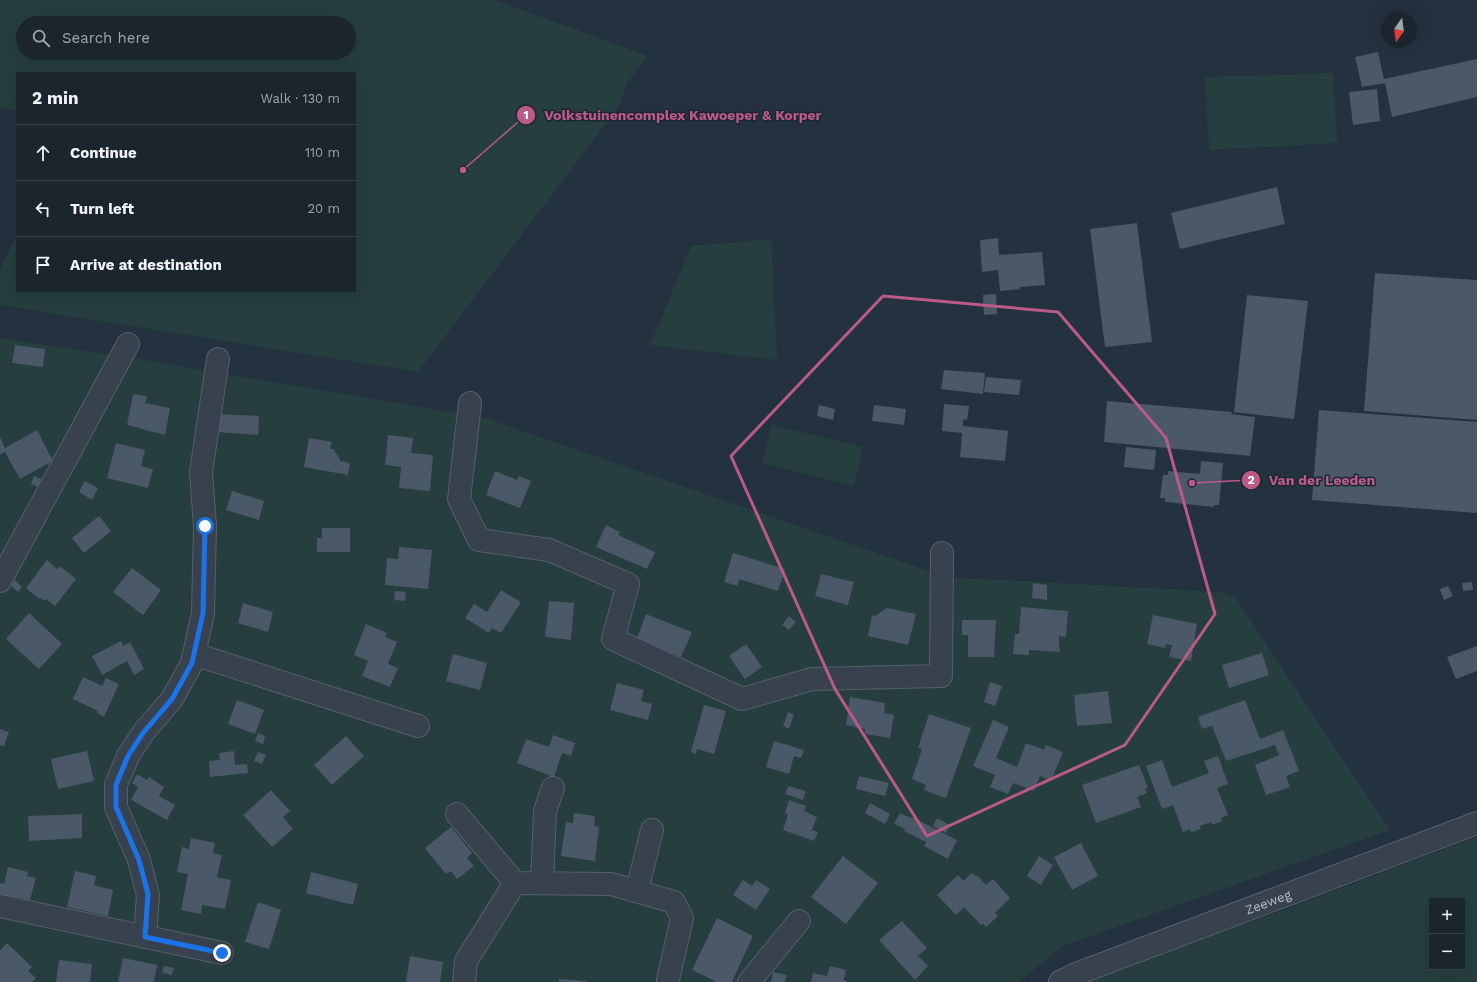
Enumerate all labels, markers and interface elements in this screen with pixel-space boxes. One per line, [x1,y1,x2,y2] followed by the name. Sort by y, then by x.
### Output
[1381,12,1417,48] north arrow
[16,16,356,60] search box
[30,27,52,49] icon: search
[62,29,150,47] text: Search here
[32,88,78,108] text: 2 min
[261,91,340,106] text: Walk · 130 m
[516,102,830,128] callout: Volkstuinencomplex Kawoeper & Korper
[544,107,822,123] text: Volkstuinencomplex Kawoeper & Korper
[523,108,529,122] text: 1
[32,142,54,164] icon: ahead
[70,144,137,162] text: Continue
[305,145,340,160] text: 110 m
[32,198,54,220] icon: left
[70,200,134,218] text: Turn left
[308,201,340,216] text: 20 m
[32,254,54,276] icon: arrive
[70,256,222,274] text: Arrive at destination
[1241,467,1384,493] callout: Van der Leeden
[1269,472,1375,488] text: Van der Leeden
[1247,473,1255,487] text: 2
[196,517,214,535] route start
[1243,886,1293,917] street label: Zeeweg
[1429,898,1465,970] map controls
[1429,898,1465,934] button: +
[1429,934,1465,970] button: −
[213,944,231,962] route end

